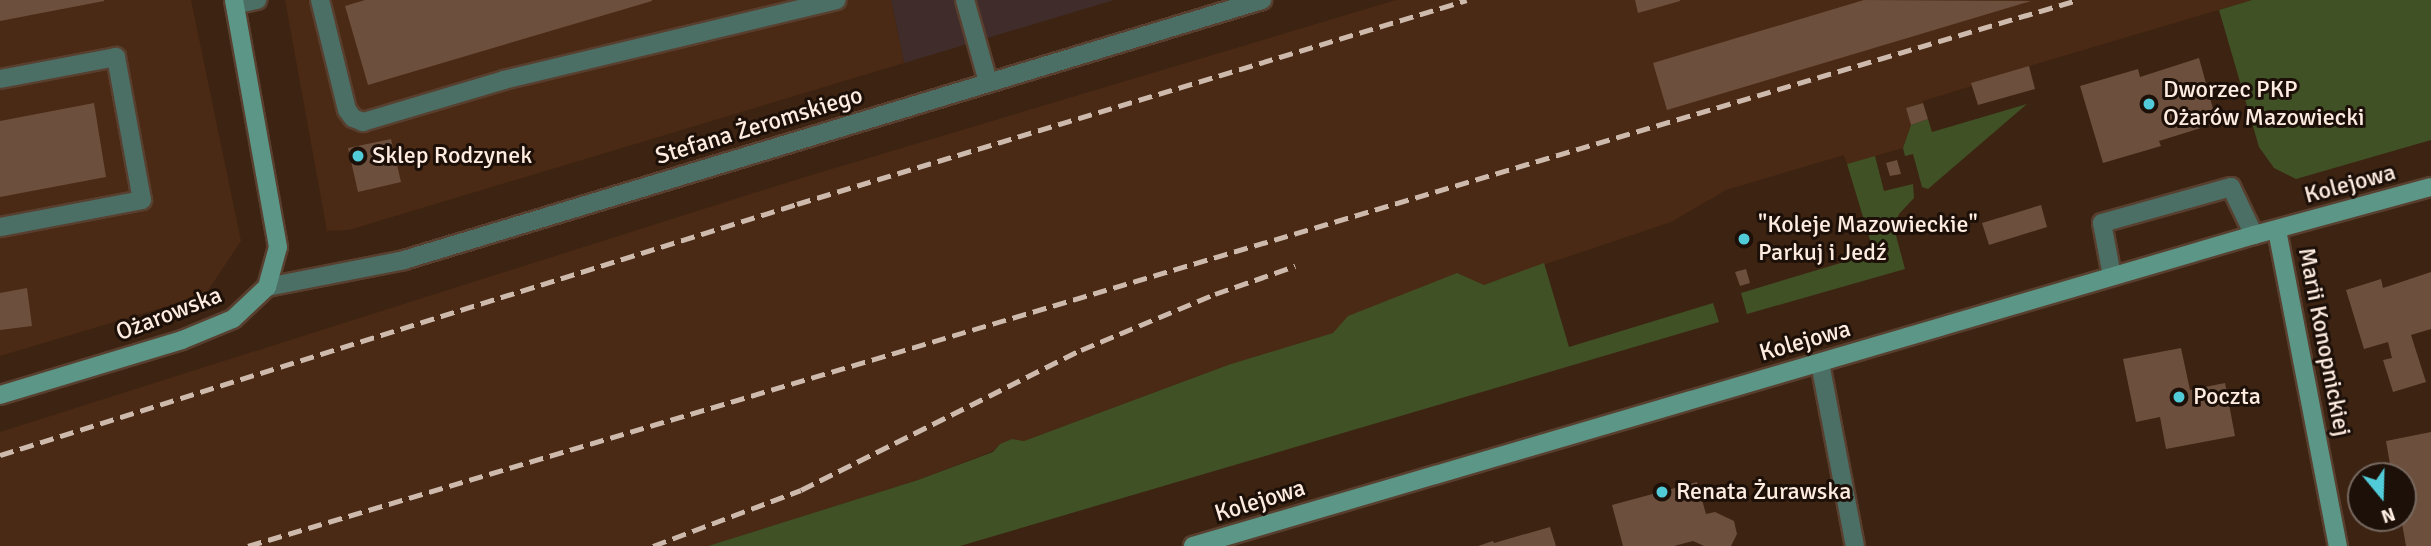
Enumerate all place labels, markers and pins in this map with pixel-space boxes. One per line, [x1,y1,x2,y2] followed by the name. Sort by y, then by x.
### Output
[2163,76,2365,132] place label: Dworzec PKP Ożarów Mazowiecki
[2141,96,2157,112] marker: Dworzec PKP Ożarów Mazowiecki
[372,142,532,170] place label: Sklep Rodzynek
[350,148,366,164] marker: Sklep Rodzynek
[1758,211,1978,267] place label: "Koleje Mazowieckie" Parkuj i Jedź
[1736,231,1752,247] marker: "Koleje Mazowieckie" Parkuj i Jedź
[2193,383,2261,411] place label: Poczta
[2171,389,2187,405] marker: Poczta
[1676,478,1852,506] place label: Renata Żurawska
[1654,484,1670,500] marker: Renata Żurawska

